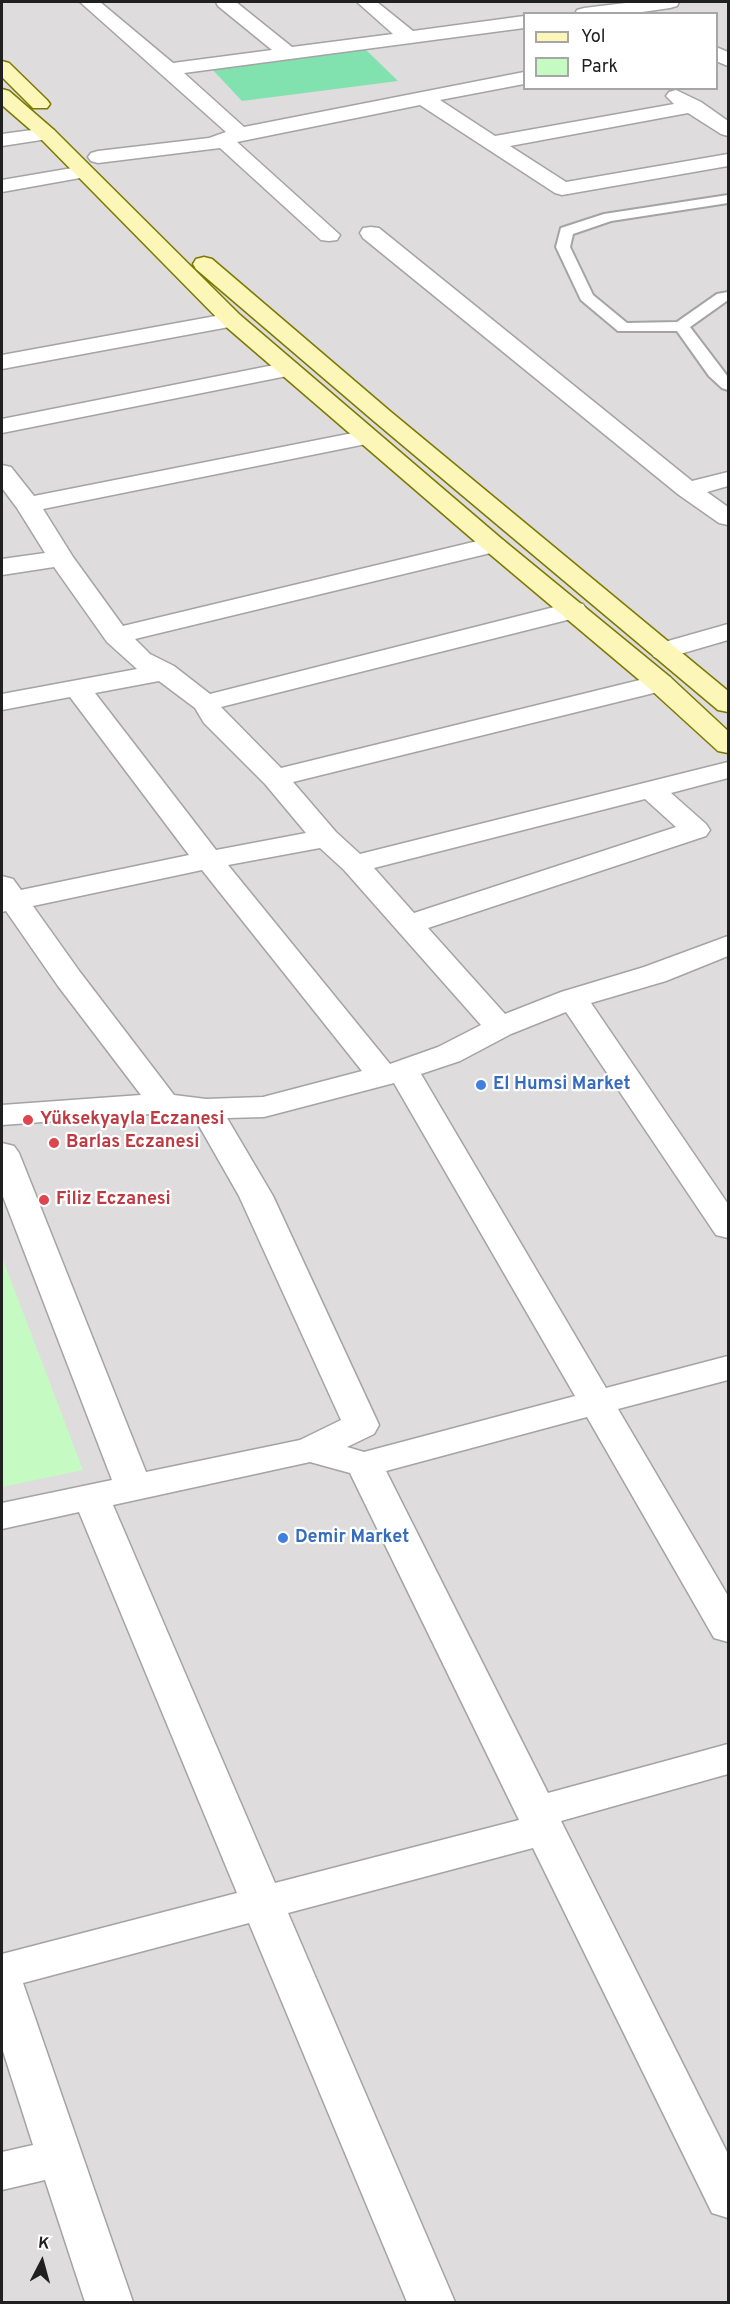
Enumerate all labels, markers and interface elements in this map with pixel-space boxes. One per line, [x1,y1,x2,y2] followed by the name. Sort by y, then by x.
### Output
[523,12,718,90] legend
[581,26,606,49] text: Yol
[581,56,618,79] text: Park
[493,1074,631,1096] place label: El Humsi Market
[474,1078,488,1092] marker: El Humsi Market
[40,1109,224,1131] place label: Yüksekyayla Eczanesi
[21,1113,35,1127] marker: Yüksekyayla Eczanesi
[66,1132,199,1154] place label: Barlas Eczanesi
[47,1136,61,1150] marker: Barlas Eczanesi
[56,1189,171,1211] place label: Filiz Eczanesi
[37,1193,51,1207] marker: Filiz Eczanesi
[295,1527,409,1549] place label: Demir Market
[276,1531,290,1545] marker: Demir Market
[12,2232,72,2292] north arrow
[37,2234,51,2255] text: K

